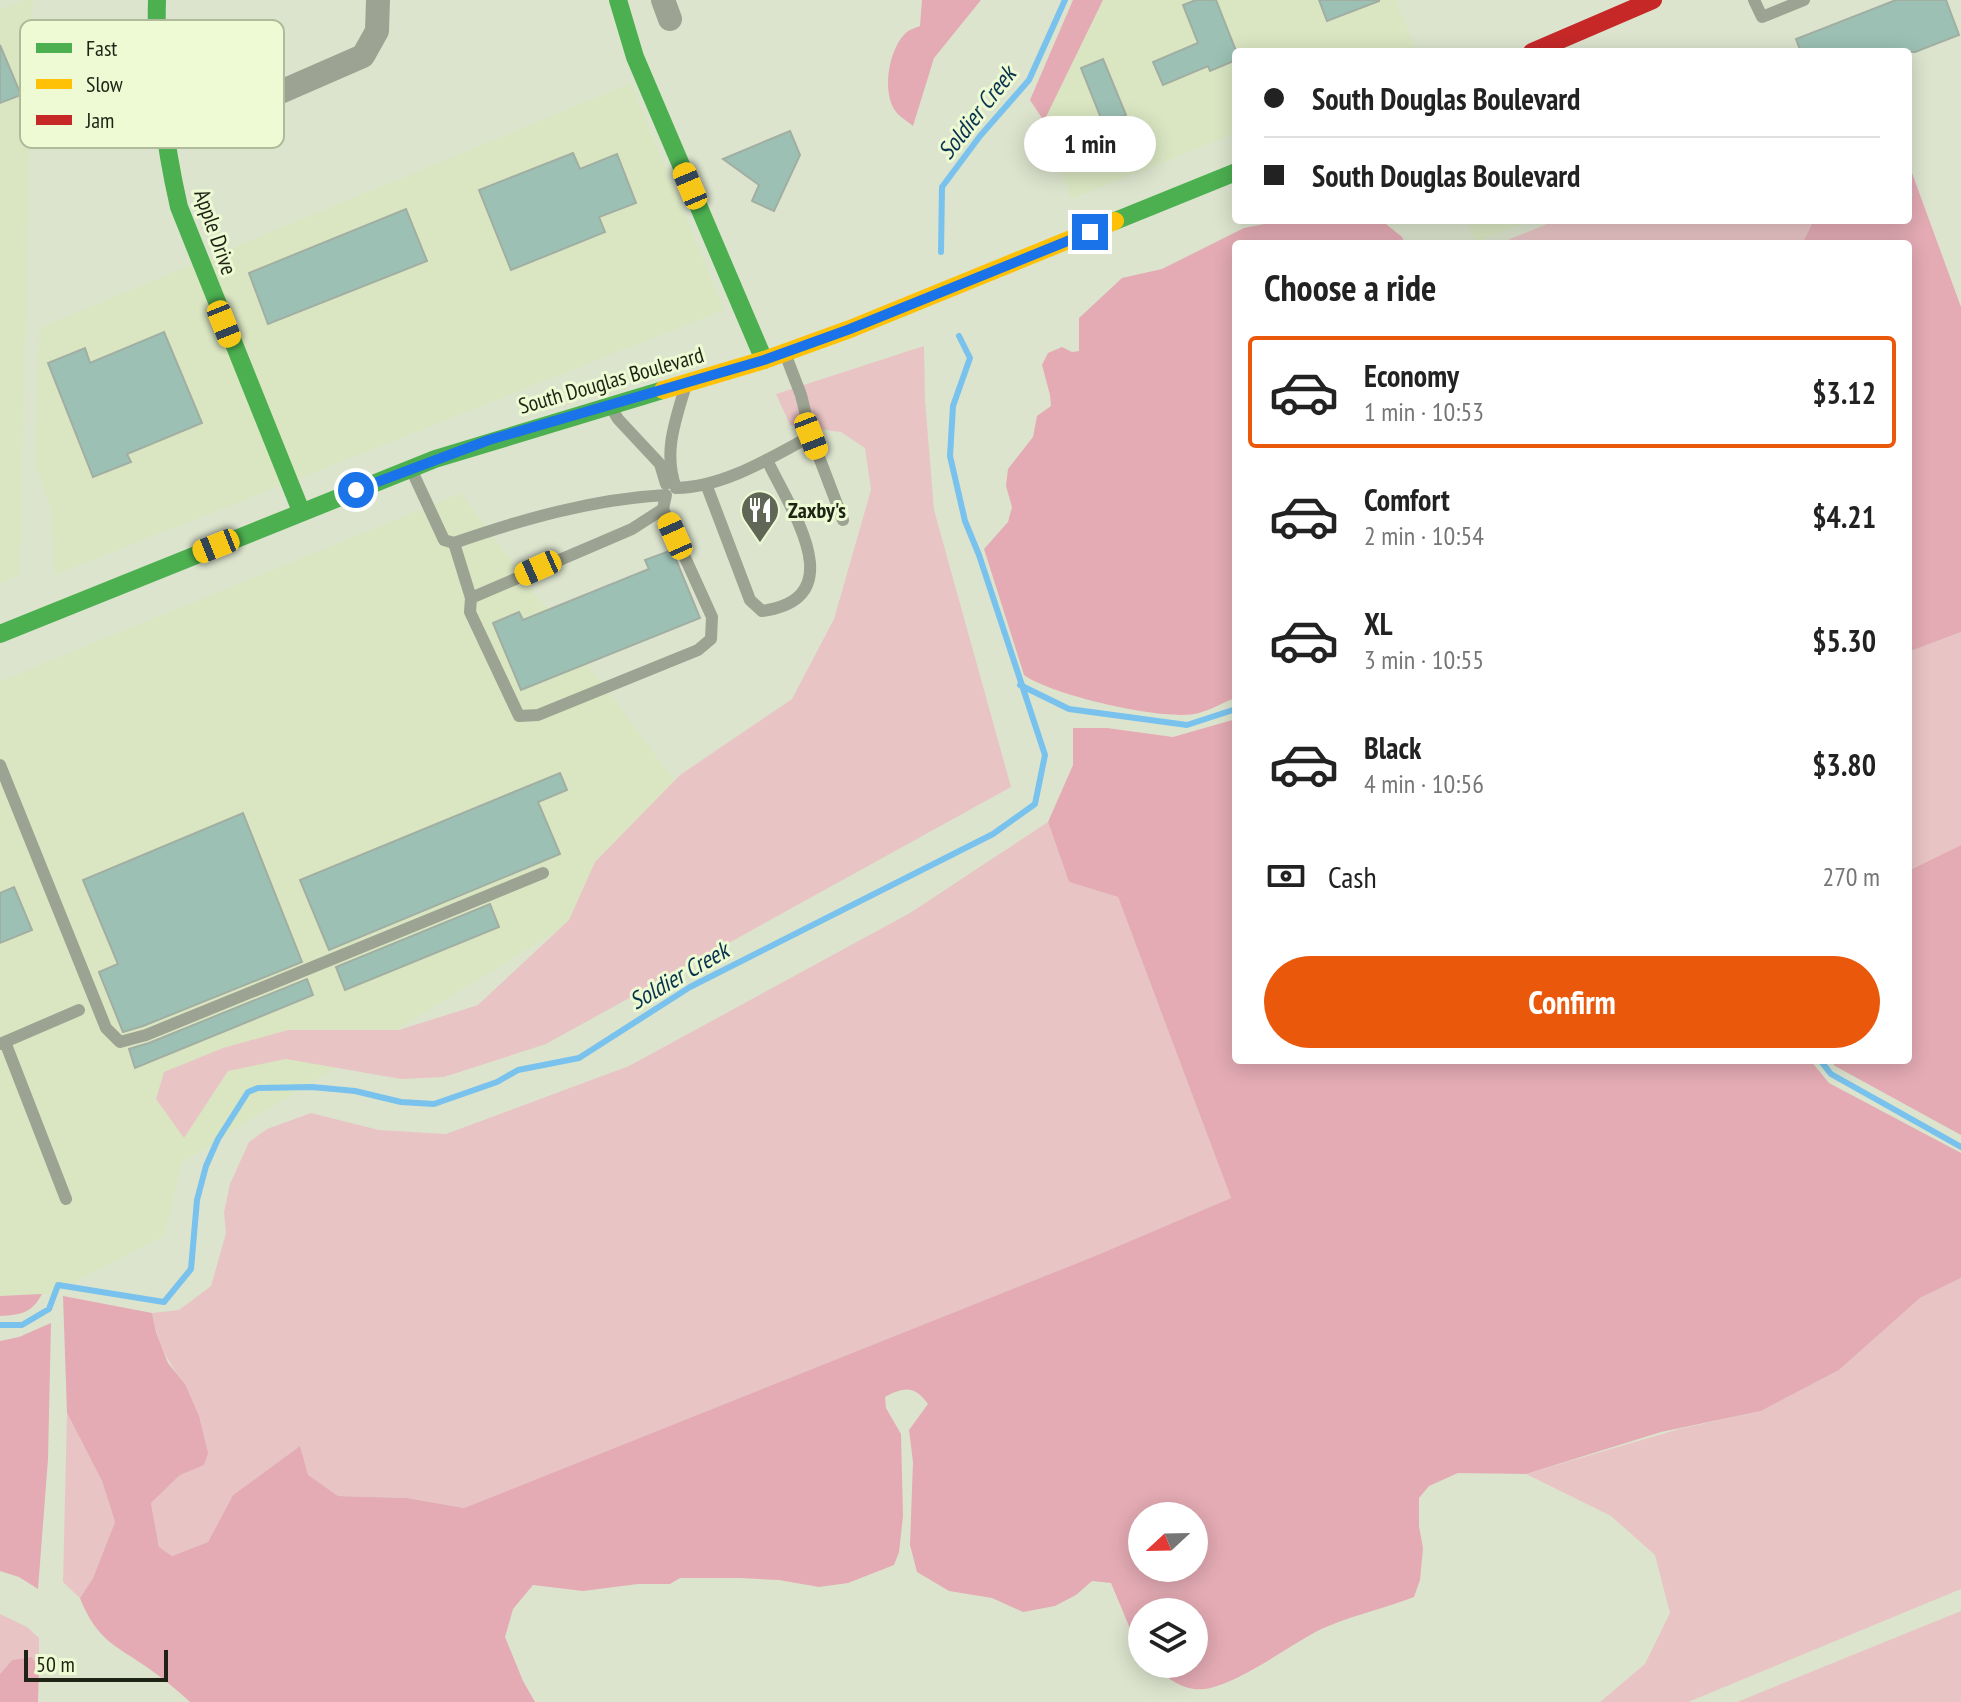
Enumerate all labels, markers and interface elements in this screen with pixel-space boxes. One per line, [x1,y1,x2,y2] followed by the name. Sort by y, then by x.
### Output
[20,20,284,148] legend
[86,34,117,62] text: Fast
[931,58,1024,165] water label: Soldier Creek
[86,70,123,98] text: Slow
[1312,79,1580,118] text: South Douglas Boulevard
[85,106,114,134] text: Jam
[1024,116,1156,172] callout: 1 min
[1064,127,1116,160] text: 1 min
[1312,156,1580,195] text: South Douglas Boulevard
[670,159,710,213] car
[188,186,244,278] street label: Apple Drive
[1072,214,1108,250] route end
[1264,264,1436,311] text: Choose a ride
[204,297,244,351] car
[515,340,707,420] street label: South Douglas Boulevard
[1268,356,1340,428] icon: car
[1364,356,1459,395] text: Economy
[1812,373,1876,412] text: $3.12
[1364,395,1484,428] text: 1 min · 10:53
[791,409,831,463] car
[338,472,374,508] route start
[1268,480,1340,552] icon: car
[1364,480,1450,519] text: Comfort
[739,489,781,544] restaurant icon: Zaxby's
[788,496,846,524] place label: Zaxby's
[1812,497,1876,536] text: $4.21
[654,509,696,563] car
[1364,519,1484,552] text: 2 min · 10:54
[189,526,243,566] car
[511,547,565,589] car
[1268,604,1340,676] icon: car
[1364,604,1393,643] text: XL
[1812,621,1876,660] text: $5.30
[1364,643,1484,676] text: 3 min · 10:55
[1268,728,1340,800] icon: car
[1364,728,1421,767] text: Black
[1812,745,1876,784] text: $3.80
[1364,767,1484,800] text: 4 min · 10:56
[1264,854,1308,898] icon: cash
[1328,857,1377,896] text: Cash
[1822,860,1880,893] text: 270 m
[624,933,736,1016] water label: Soldier Creek
[1264,956,1880,1048] button: Confirm
[1128,1502,1208,1582] north arrow
[1128,1502,1208,1678] map controls
[1128,1598,1208,1678] button: layers
[24,1646,168,1682] scale bar
[36,1650,75,1678] text: 50 m

